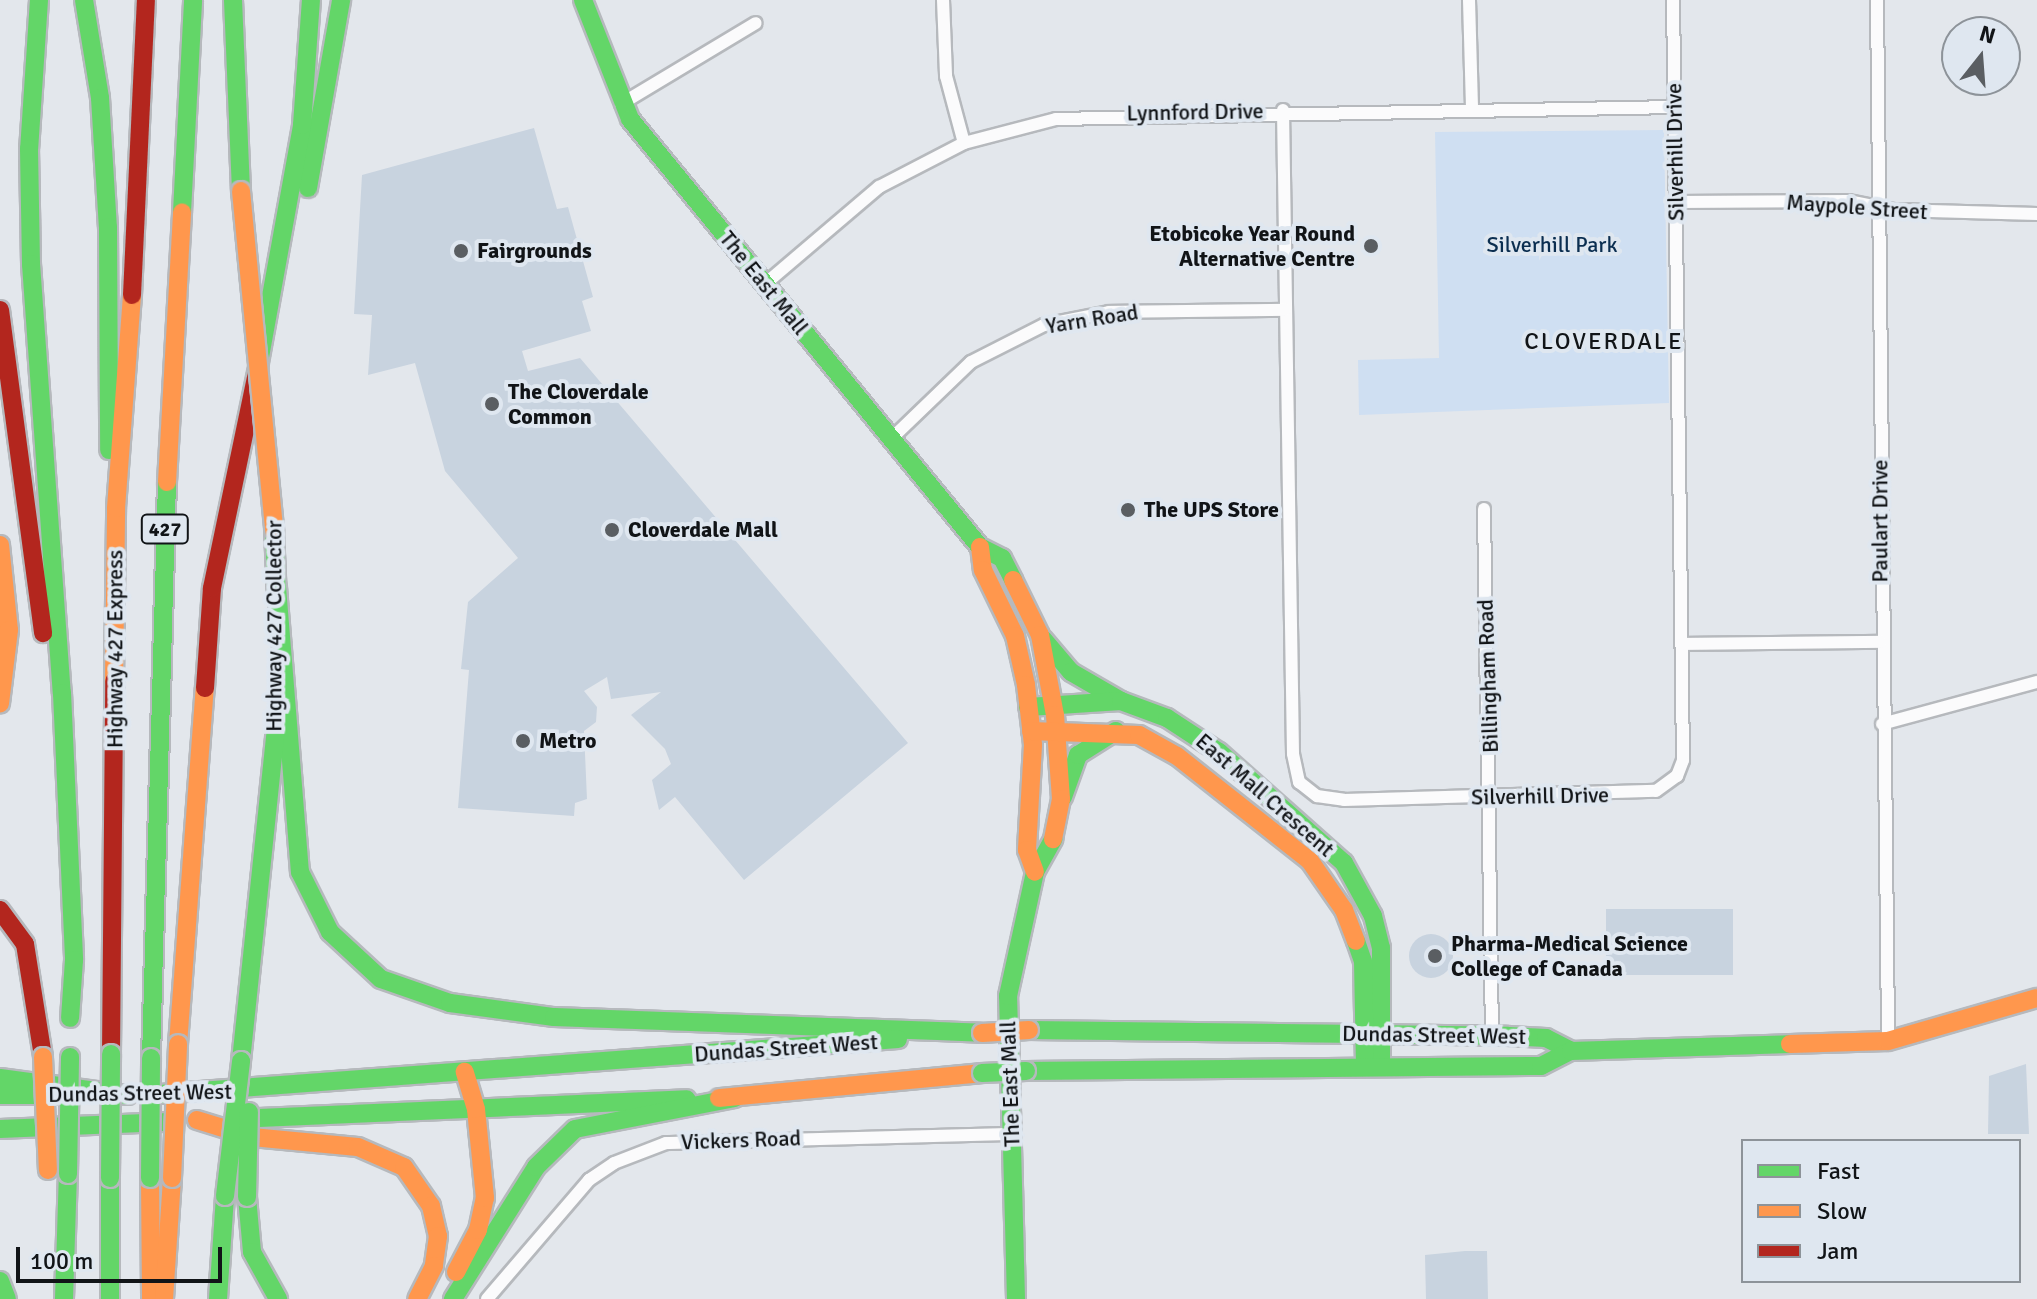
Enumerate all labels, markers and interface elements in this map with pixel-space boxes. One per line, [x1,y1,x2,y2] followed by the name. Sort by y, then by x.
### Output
[1941,16,2021,96] north arrow
[1976,19,1999,50] text: N
[1661,83,1689,221] street label: Silverhill Drive
[1126,98,1264,126] street label: Lynnford Drive
[1786,189,1928,225] street label: Maypole Street
[1149,220,1355,272] place label: Etobicoke Year Round Alternative Centre
[714,226,814,340] street label: The East Mall
[1487,232,1617,258] park label: Silverhill Park
[1362,237,1380,255] marker: Etobicoke Year Round Alternative Centre
[477,238,592,264] place label: Fairgrounds
[452,242,470,260] marker: Fairgrounds
[1044,299,1140,339] street label: Yarn Road
[1524,328,1684,356] district label: CLOVERDALE
[508,378,649,430] place label: The Cloverdale Common
[483,395,501,413] marker: The Cloverdale Common
[1867,459,1893,583] street label: Paulart Drive
[1144,497,1279,523] place label: The UPS Store
[1119,501,1137,519] marker: The UPS Store
[139,513,191,545] road number: 427
[628,517,778,543] place label: Cloverdale Mall
[261,520,287,732] street label: Highway 427 Collector
[603,521,621,539] marker: Cloverdale Mall
[102,550,128,748] street label: Highway 427 Express
[1472,599,1504,753] street label: Billingham Road
[539,728,596,754] place label: Metro
[1190,728,1340,862] street label: East Mall Crescent
[514,732,532,750] marker: Metro
[1471,782,1609,810] street label: Silverhill Drive
[1451,930,1688,982] place label: Pharma-Medical Science College of Canada
[1426,947,1444,965] marker: Pharma-Medical Science College of Canada
[1342,1020,1526,1050] street label: Dundas Street West
[995,1021,1025,1147] street label: The East Mall
[693,1028,879,1068] street label: Dundas Street West
[48,1078,232,1108] street label: Dundas Street West
[680,1125,802,1155] street label: Vickers Road
[1741,1139,2021,1283] legend
[1817,1156,1860,1186] text: Fast
[1817,1196,1867,1226] text: Slow
[20,1231,226,1281] scale bar
[1817,1236,1858,1266] text: Jam
[30,1246,93,1276] text: 100 m

